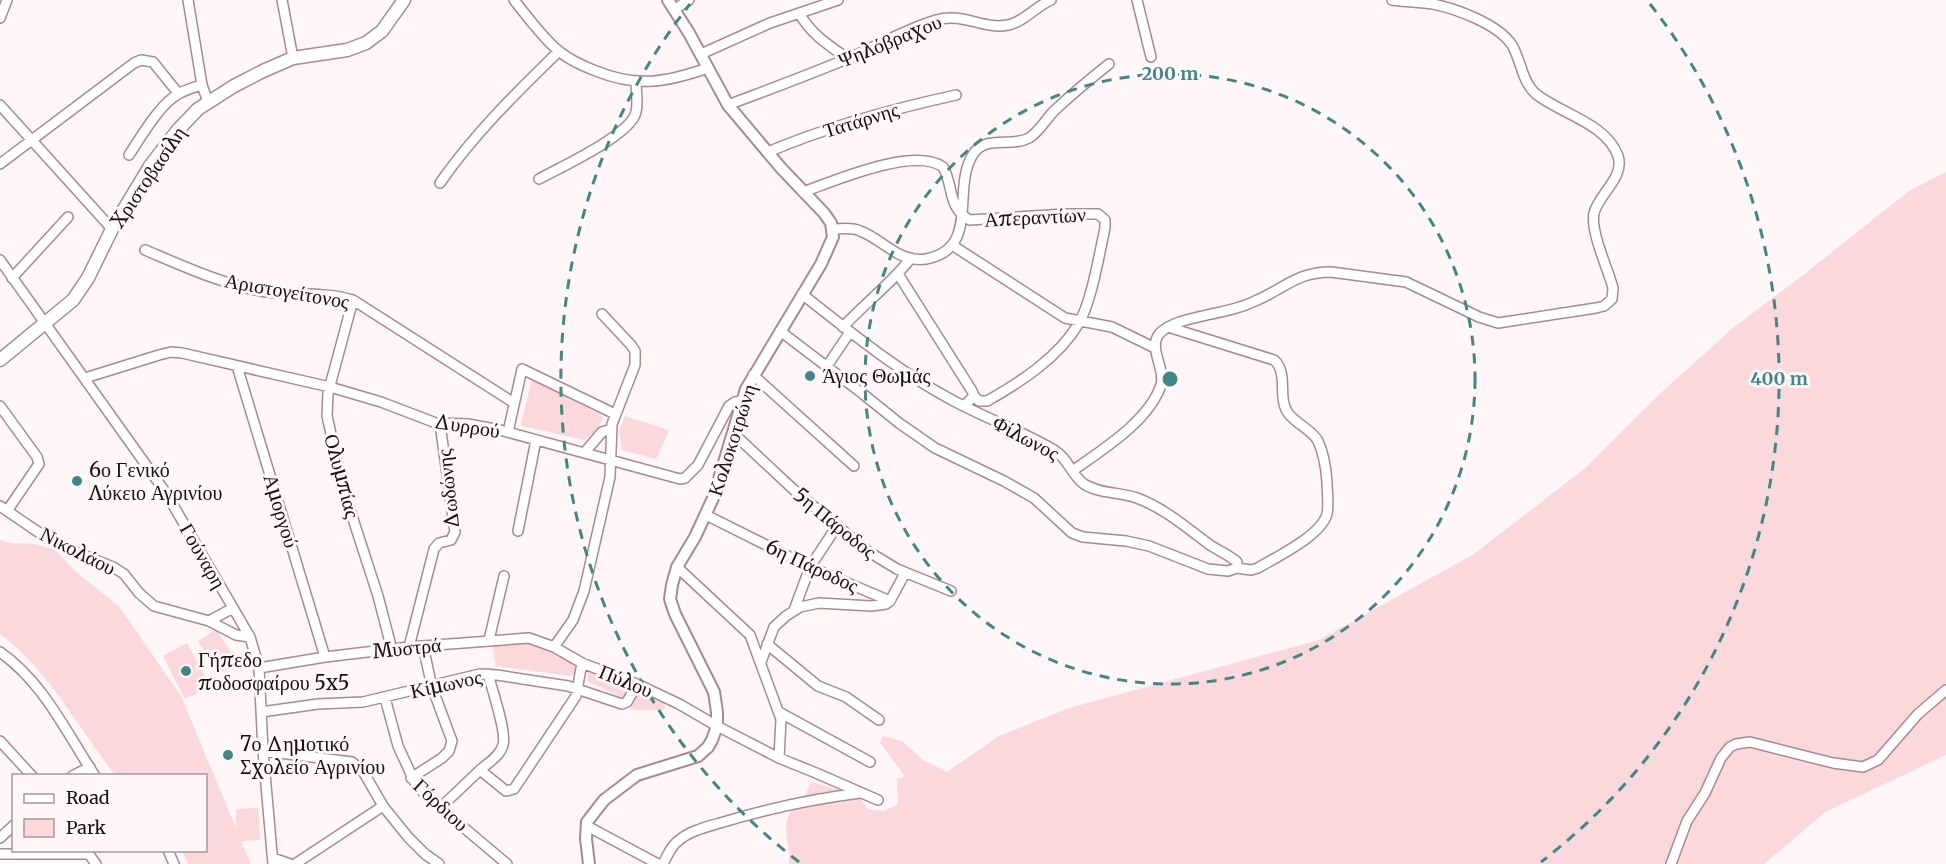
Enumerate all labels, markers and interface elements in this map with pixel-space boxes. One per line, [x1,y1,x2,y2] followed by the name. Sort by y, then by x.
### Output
[834,8,945,73] street label: Ψηλόβραχου
[1142,62,1198,85] text: 200 m
[820,96,902,143] street label: Τατάρνης
[104,121,191,232] street label: Χριστοβασίλη
[983,201,1087,232] street label: Απεραντίων
[223,267,351,314] street label: Αριστογείτονος
[822,363,931,388] place label: Άγιος Θωμάς
[1750,367,1808,390] text: 400 m
[803,369,817,383] marker: Άγιος Θωμάς
[1160,369,1180,389] centre of rings
[702,381,761,499] street label: Κολοκοτρώνη
[432,408,502,443] street label: Δυρρού
[989,410,1064,465] street label: Φίλωνος
[319,431,366,521] street label: Ολυμπίας
[431,448,464,530] street label: Δωδώνης
[88,457,222,505] place label: 6ο Γενικό Λύκειο Αγρινίου
[258,471,305,551] street label: Αμοργού
[70,474,84,488] marker: 6ο Γενικό Λύκειο Αγρινίου
[789,482,882,564] street label: 5η Πάροδος
[175,519,232,593] street label: Γούναρη
[36,521,120,580] street label: Νικολάου
[762,533,863,598] street label: 6η Πάροδος
[371,631,443,664] street label: Μυστρά
[198,647,349,695] place label: Γήπεδο ποδοσφαίρου 5x5
[596,658,657,703] street label: Πύλου
[179,664,193,678] marker: Γήπεδο ποδοσφαίρου 5x5
[408,664,484,703] street label: Κίμωνος
[240,731,385,779] place label: 7ο Δημοτικό Σχολείο Αγρινίου
[221,748,235,762] marker: 7ο Δημοτικό Σχολείο Αγρινίου
[409,773,474,836] street label: Γόρδιου
[12,774,207,852] legend
[66,786,110,809] text: Road
[66,816,107,839] text: Park

